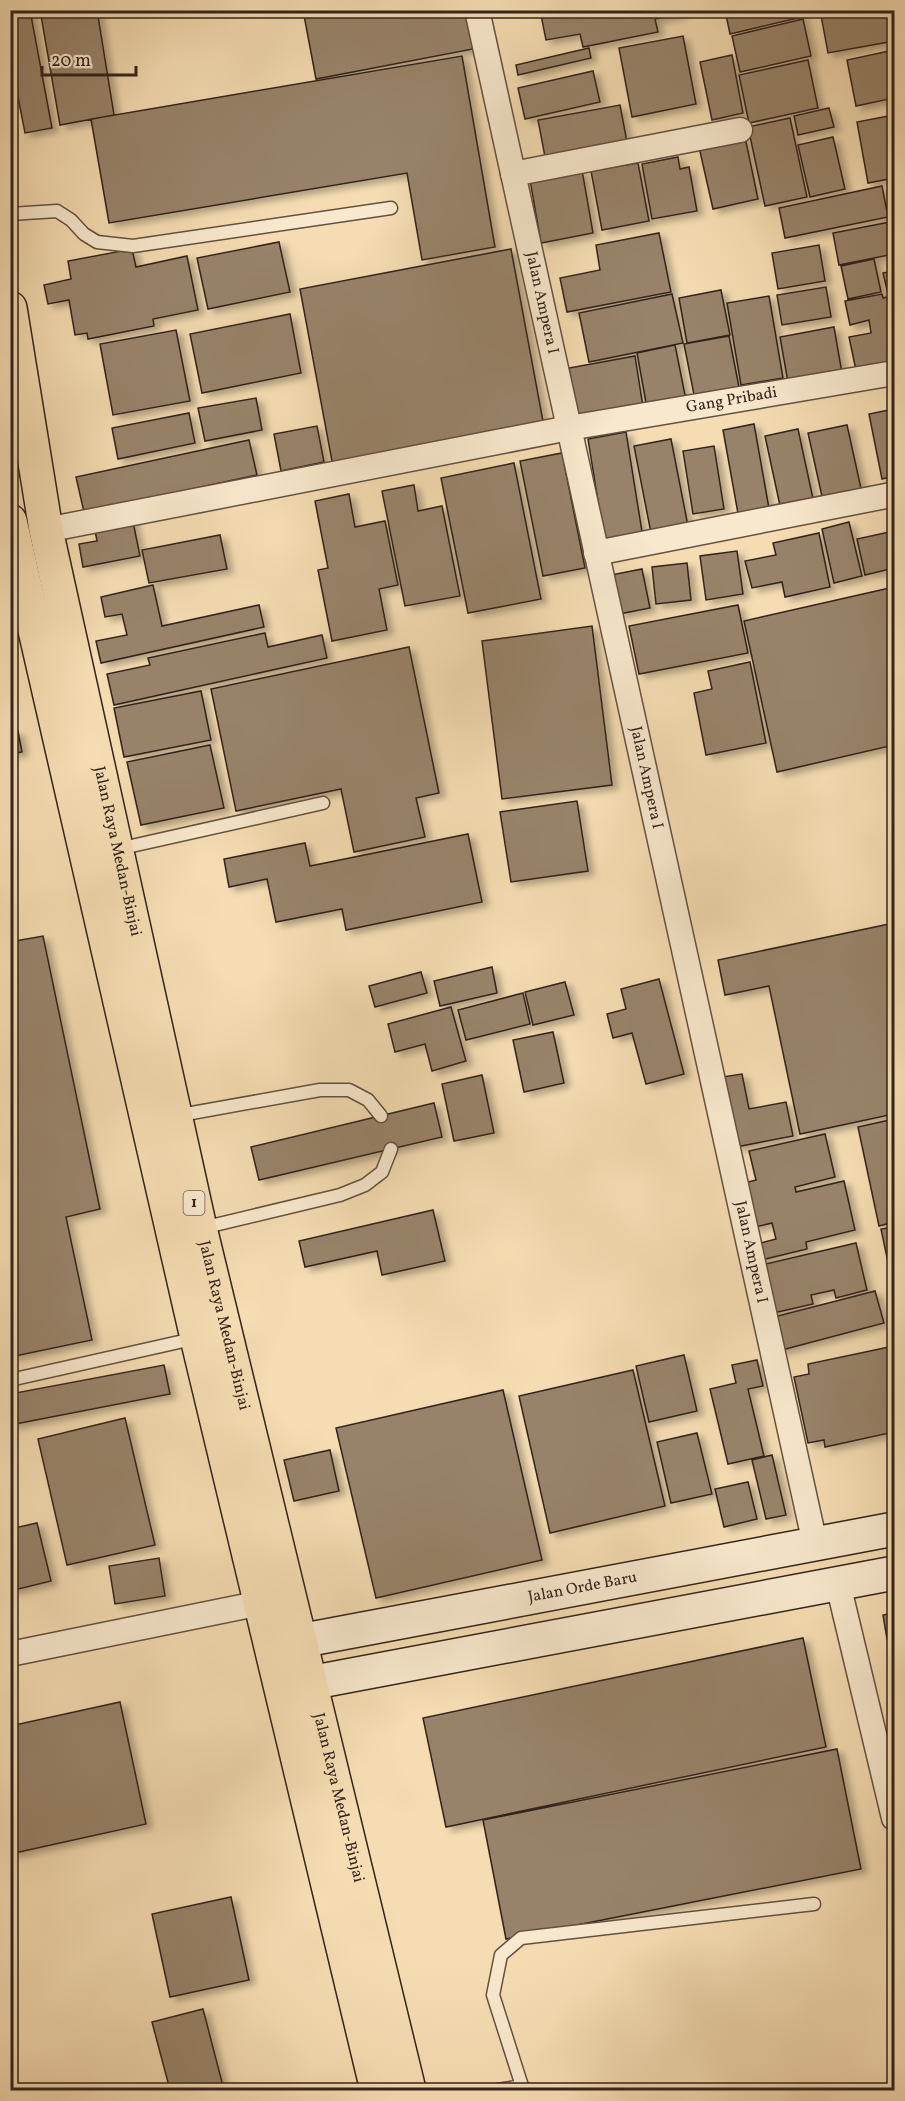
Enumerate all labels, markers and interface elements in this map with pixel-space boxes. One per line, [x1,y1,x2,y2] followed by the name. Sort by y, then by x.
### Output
[42,39,136,77] scale bar
[51,49,91,74] text: 20 m
[520,250,564,356] street label: Jalan Ampera I
[685,382,779,419] street label: Gang Pribadi
[624,724,668,831] street label: Jalan Ampera I
[87,764,146,939] street label: Jalan Raya Medan-Binjai
[184,1191,204,1215] road number: 1
[729,1199,773,1306] street label: Jalan Ampera I
[192,1238,255,1413] street label: Jalan Raya Medan-Binjai
[526,1567,639,1609] street label: Jalan Orde Baru
[307,1711,369,1885] street label: Jalan Raya Medan-Binjai

